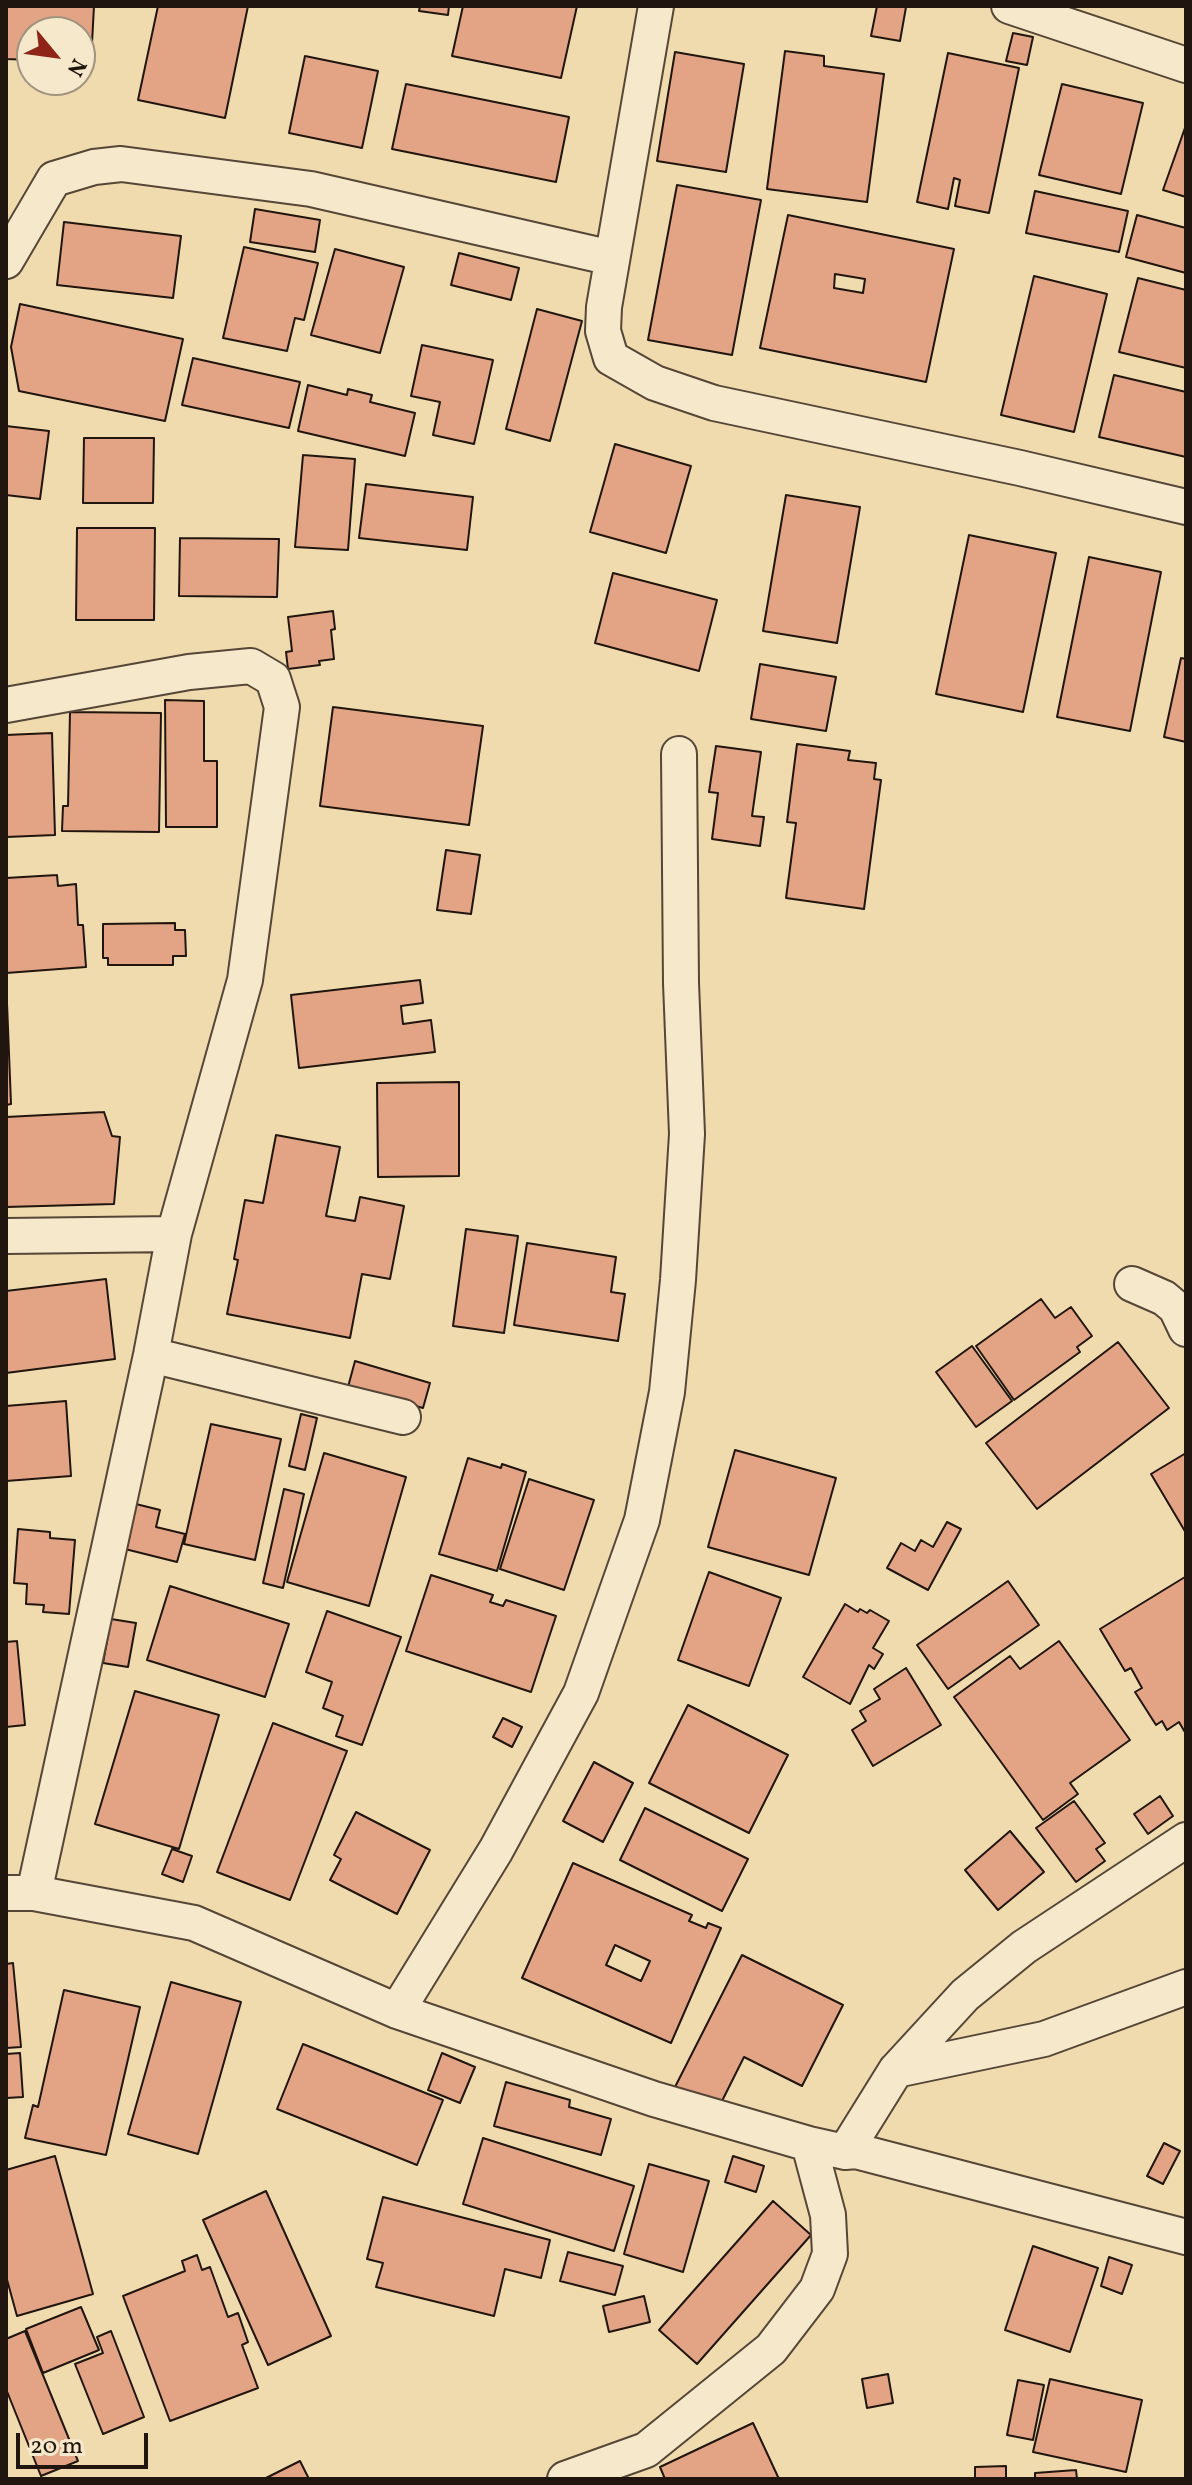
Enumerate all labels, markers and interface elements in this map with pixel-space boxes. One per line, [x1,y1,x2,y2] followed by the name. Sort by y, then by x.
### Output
[16,16,96,96] north arrow
[58,52,93,81] text: N
[20,2417,152,2467] scale bar
[30,2430,83,2464] text: 20 m

